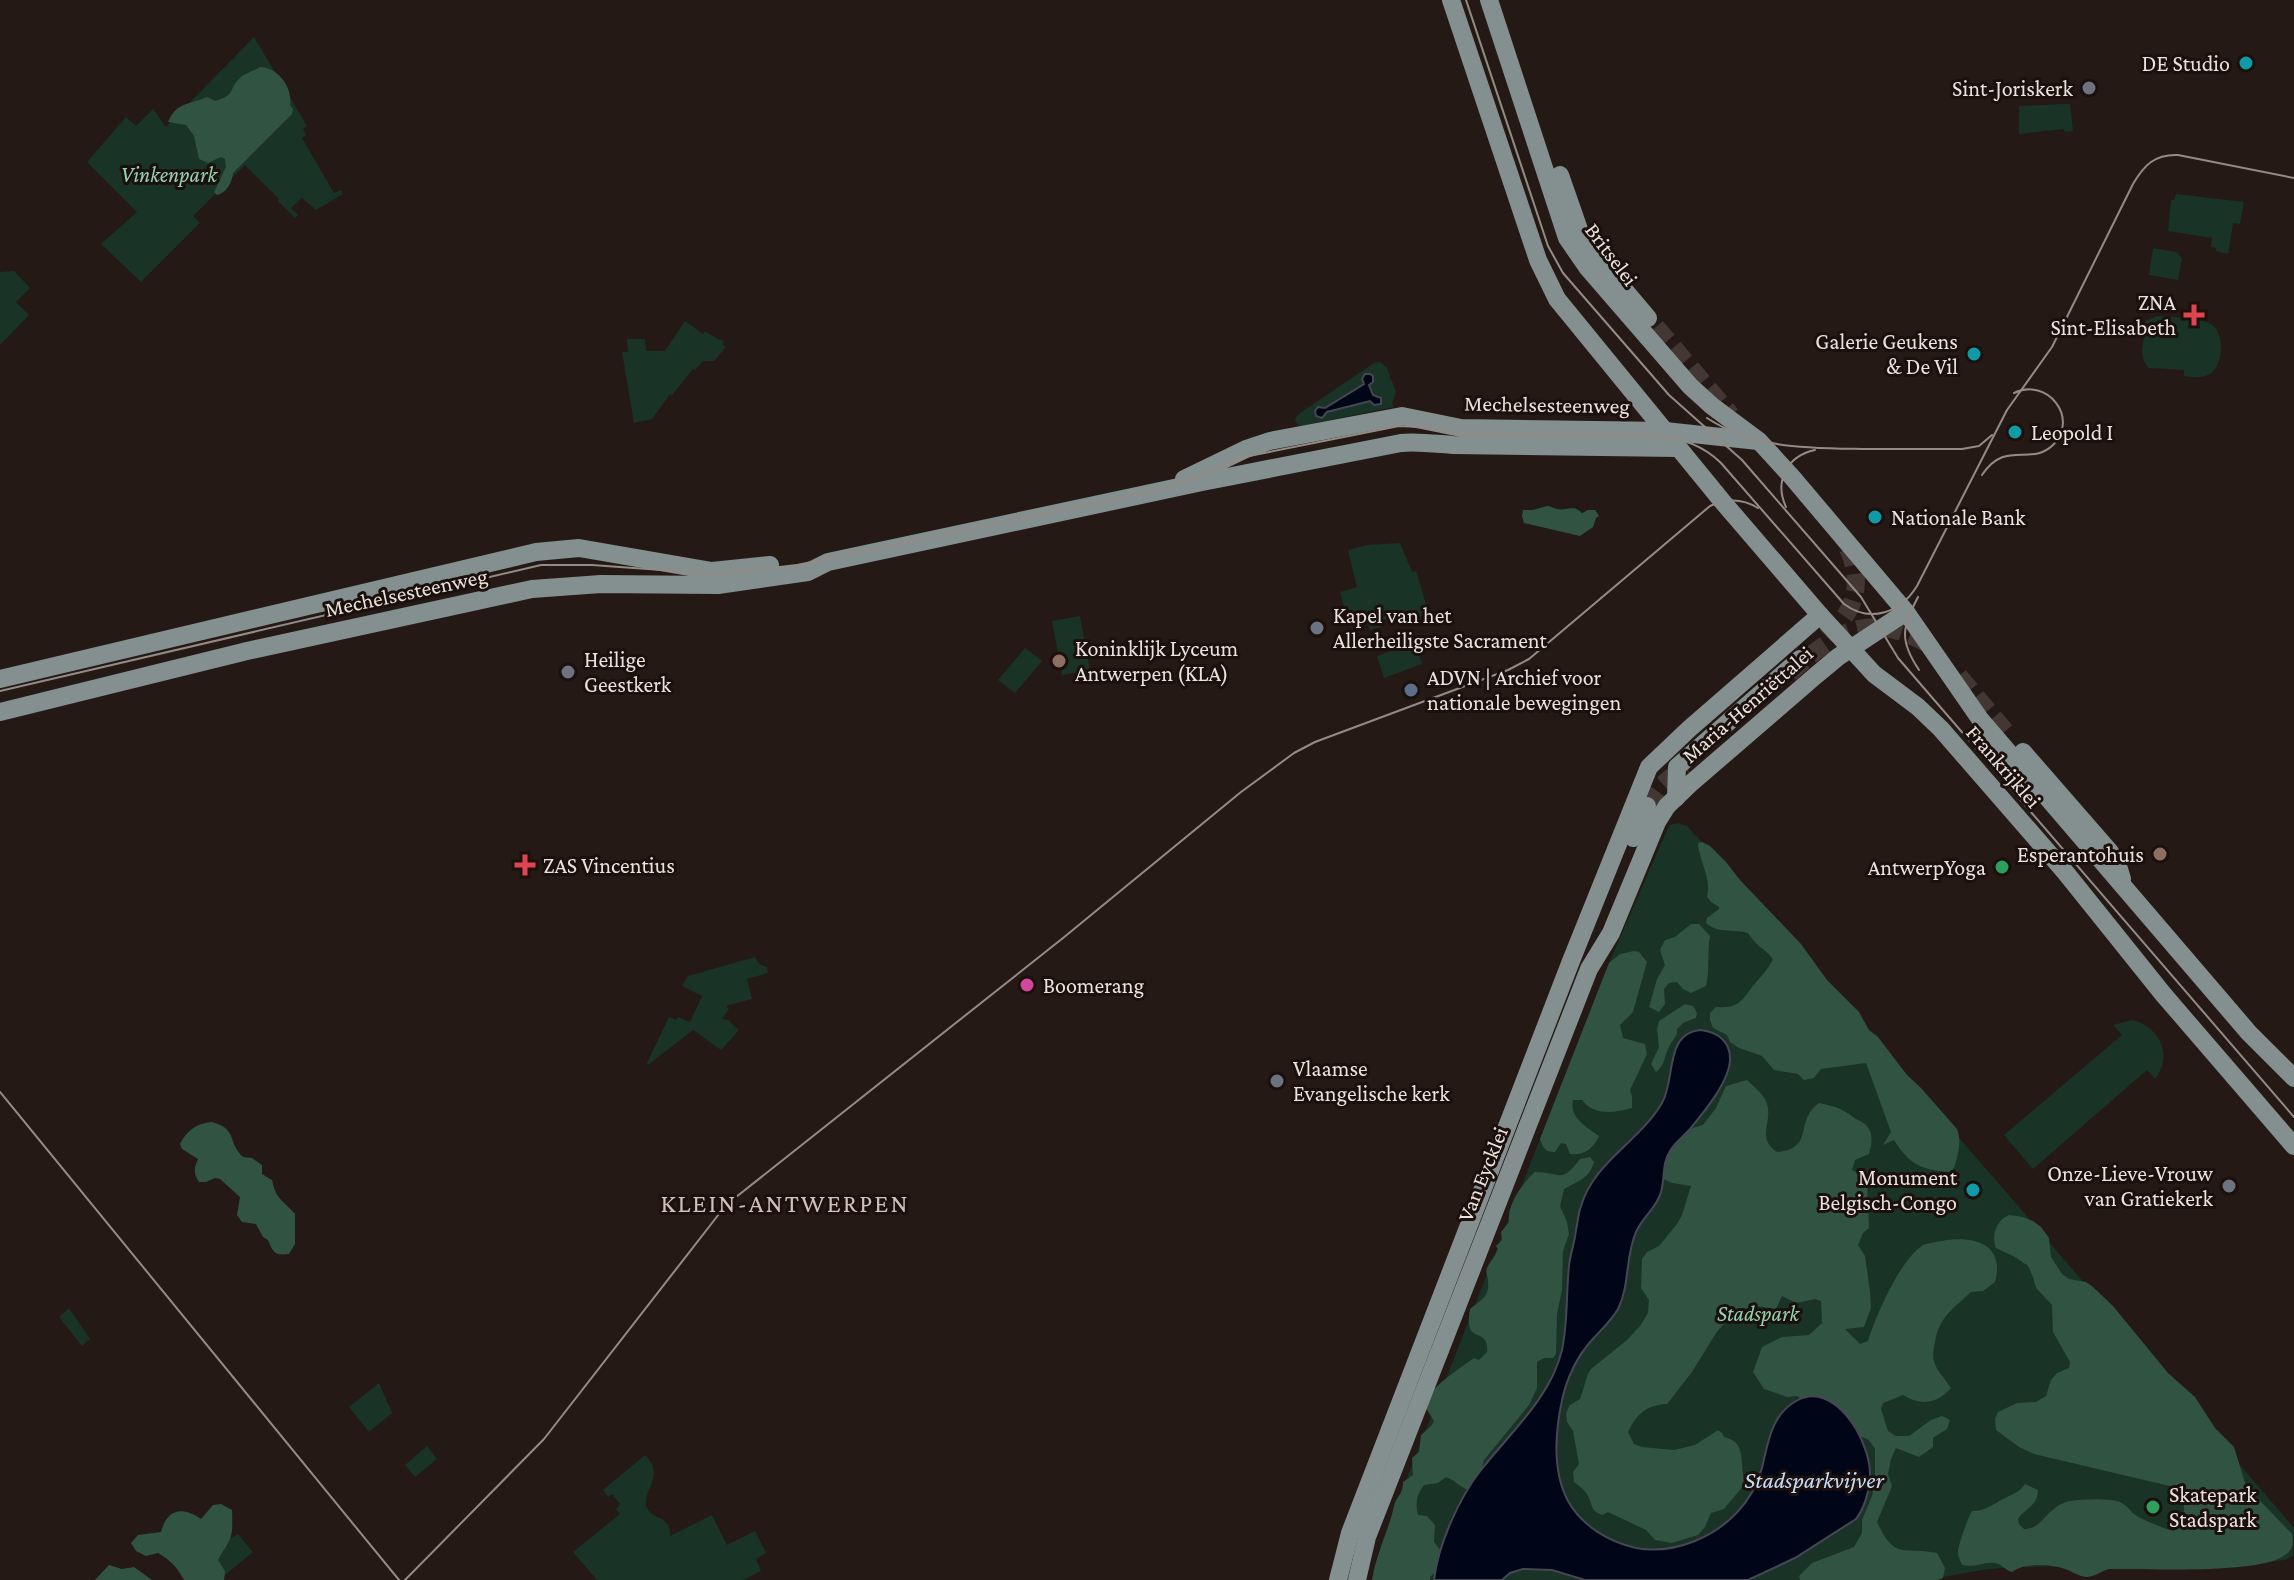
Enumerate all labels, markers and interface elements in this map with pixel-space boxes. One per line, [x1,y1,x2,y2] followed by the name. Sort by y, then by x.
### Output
[2142,51,2230,76] place label: DE Studio
[2237,54,2255,72] marker: DE Studio
[1952,76,2073,101] place label: Sint-Joriskerk
[2080,79,2098,97] marker: Sint-Joriskerk
[121,162,218,187] park label: Vinkenpark
[1580,218,1643,291] street label: Britselei
[2051,290,2176,340] place label: ZNA Sint-Elisabeth
[2183,304,2205,326] marker: ZNA Sint-Elisabeth
[1815,329,1958,379] place label: Galerie Geukens & De Vil
[1965,345,1983,363] marker: Galerie Geukens & De Vil
[1464,391,1630,418] street label: Mechelsesteenweg
[2031,420,2113,445] place label: Leopold I
[2006,423,2024,441] marker: Leopold I
[1891,505,2026,530] place label: Nationale Bank
[1866,508,1884,526] marker: Nationale Bank
[322,563,490,622] street label: Mechelsesteenweg
[1333,603,1548,653] place label: Kapel van het Allerheiligste Sacrament
[1308,619,1326,637] marker: Kapel van het Allerheiligste Sacrament
[1075,636,1239,687] place label: Koninklijk Lyceum Antwerpen (KLA)
[1677,641,1818,768] street label: Maria-Henriëttalei
[584,647,672,697] place label: Heilige Geestkerk
[1050,652,1068,670] marker: Koninklijk Lyceum Antwerpen (KLA)
[559,663,577,681] marker: Heilige Geestkerk
[1427,665,1622,715] place label: ADVN | Archief voor nationale bewegingen
[1402,681,1420,699] marker: ADVN | Archief voor nationale bewegingen
[1961,720,2046,813] street label: Frankrijklei
[2017,842,2144,867] place label: Esperantohuis
[2151,845,2169,863] marker: Esperantohuis
[543,853,675,878] place label: ZAS Vincentius
[514,854,536,876] marker: ZAS Vincentius
[1868,855,1986,880] place label: AntwerpYoga
[1993,858,2011,876] marker: AntwerpYoga
[1043,973,1145,998] place label: Boomerang
[1018,976,1036,994] marker: Boomerang
[1293,1056,1450,1106] place label: Vlaamse Evangelische kerk
[1268,1072,1286,1090] marker: Vlaamse Evangelische kerk
[1452,1123,1513,1225] street label: Van Eycklei
[2047,1161,2214,1211] place label: Onze-Lieve-Vrouw van Gratiekerk
[1818,1165,1958,1215] place label: Monument Belgisch-Congo
[2220,1177,2238,1195] marker: Onze-Lieve-Vrouw van Gratiekerk
[1964,1181,1982,1199] marker: Monument Belgisch-Congo
[660,1189,910,1218] district label: KLEIN-ANTWERPEN
[1717,1301,1800,1326] park label: Stadspark
[1744,1466,1884,1494] water label: Stadsparkvijver
[2169,1482,2257,1532] place label: Skatepark Stadspark
[2144,1498,2162,1516] marker: Skatepark Stadspark

